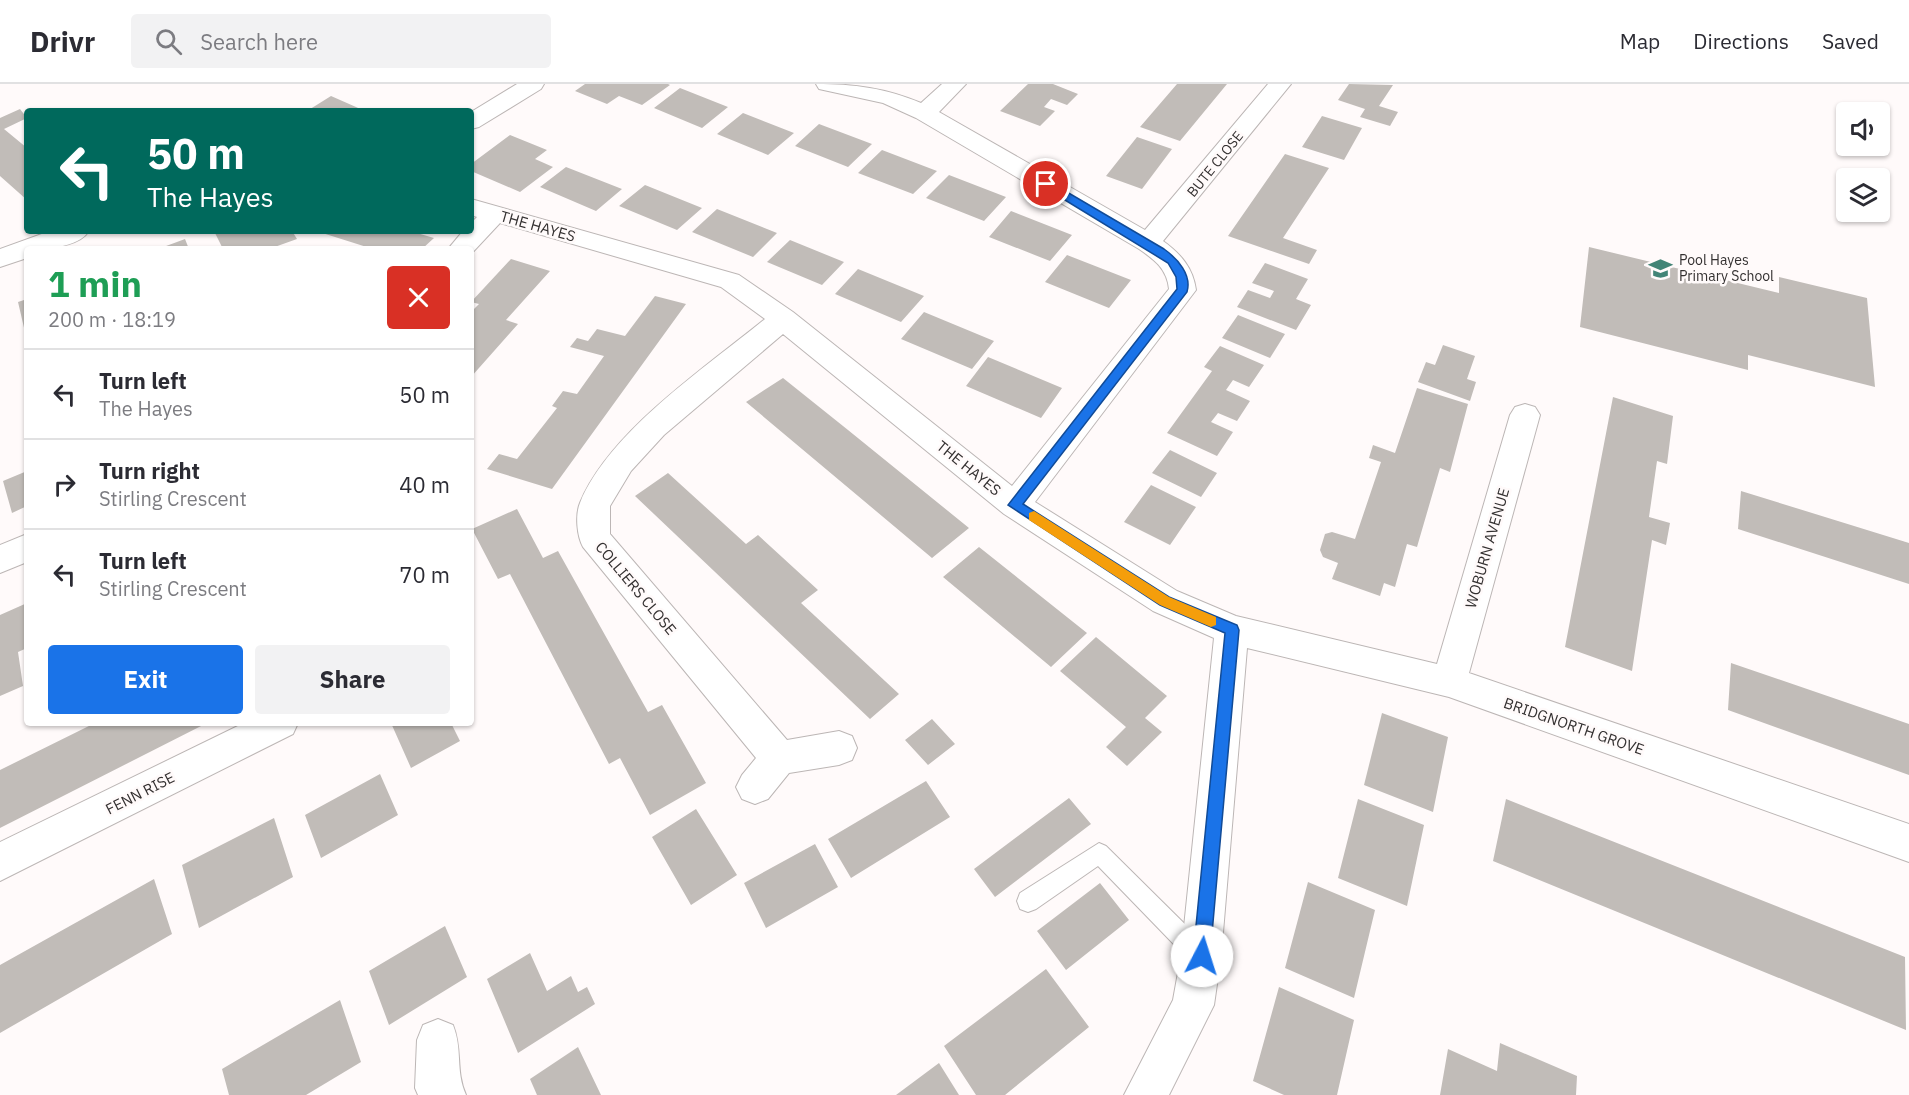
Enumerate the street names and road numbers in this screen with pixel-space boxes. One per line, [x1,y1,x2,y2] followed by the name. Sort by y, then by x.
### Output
[1183,127,1247,201] street label: BUTE CLOSE
[498,206,578,246] street label: THE HAYES
[933,436,1005,500] street label: THE HAYES
[1461,486,1513,610] street label: WOBURN AVENUE
[591,538,681,638] street label: COLLIERS CLOSE
[1501,693,1647,759] street label: BRIDGNORTH GROVE
[102,768,178,818] street label: FENN RISE

